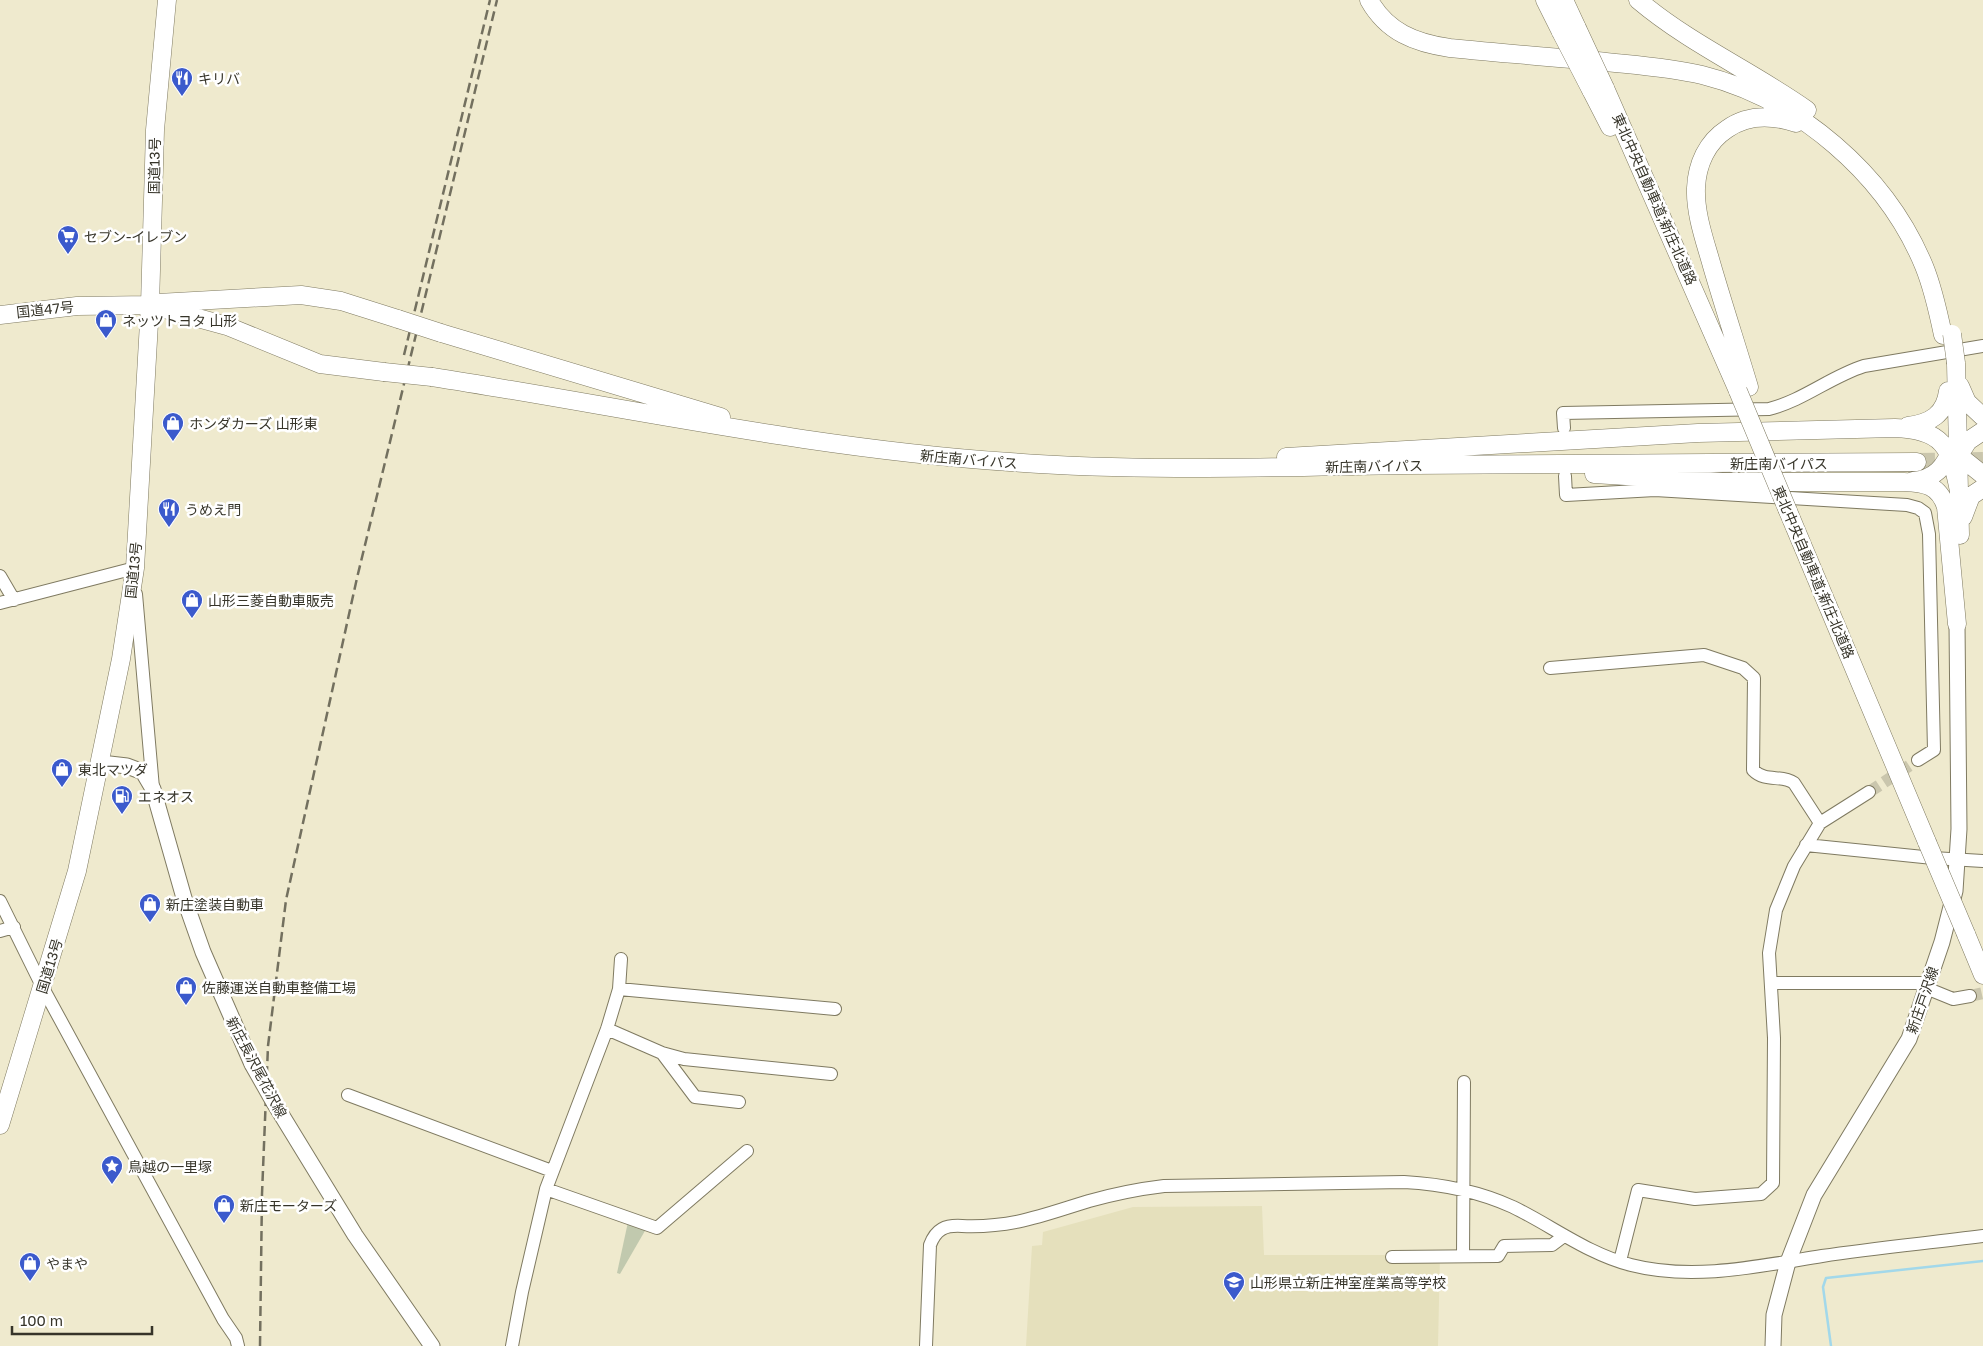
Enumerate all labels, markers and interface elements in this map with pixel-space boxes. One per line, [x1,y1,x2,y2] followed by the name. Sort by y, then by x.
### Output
[170,66,194,97] restaurant icon: キリバ
[198,70,240,87] place label: キリバ
[1609,110,1701,288] street label: 東北中央自動車道;新庄北道路
[145,137,163,195] street label: 国道13号
[56,224,80,255] supermarket icon: セブン-イレブン
[84,228,187,245] place label: セブン-イレブン
[15,298,75,320] street label: 国道47号
[94,308,118,339] shop icon: ネッツトヨタ 山形
[122,312,238,329] place label: ネッツトヨタ 山形
[161,411,185,442] shop icon: ホンダカーズ 山形東
[189,415,318,432] place label: ホンダカーズ 山形東
[920,446,1018,472] street label: 新庄南バイパス
[1730,455,1828,472] street label: 新庄南バイパス
[1325,457,1423,475] street label: 新庄南バイパス
[1770,483,1858,661] street label: 東北中央自動車道;新庄北道路
[157,497,181,528] restaurant icon: うめえ門
[185,501,241,518] place label: うめえ門
[122,541,144,599] street label: 国道13号
[180,588,204,619] shop icon: 山形三菱自動車販売
[208,592,334,609] place label: 山形三菱自動車販売
[50,757,74,788] shop icon: 東北マツダ
[78,761,148,778] place label: 東北マツダ
[110,784,134,815] fuel station icon: エネオス
[138,788,194,805] place label: エネオス
[138,892,162,923] shop icon: 新庄塗装自動車
[166,896,264,913] place label: 新庄塗装自動車
[33,936,65,996] street label: 国道13号
[1903,964,1941,1036] street label: 新庄戸沢線
[174,975,198,1006] shop icon: 佐藤運送自動車整備工場
[202,979,356,996] place label: 佐藤運送自動車整備工場
[223,1014,291,1120] street label: 新庄長沢尾花沢線
[100,1154,124,1185] place icon: 鳥越の一里塚
[128,1158,212,1175] place label: 鳥越の一里塚
[212,1193,236,1224] shop icon: 新庄モーターズ
[240,1197,337,1214] place label: 新庄モーターズ
[18,1251,42,1282] shop icon: やまや
[46,1255,88,1272] place label: やまや
[1222,1270,1246,1301] school or university icon: 山形県立新庄神室産業高等学校
[1250,1274,1446,1291] place label: 山形県立新庄神室産業高等学校
[12,1304,152,1336] scale bar
[20,1311,63,1329] text: 100 m

